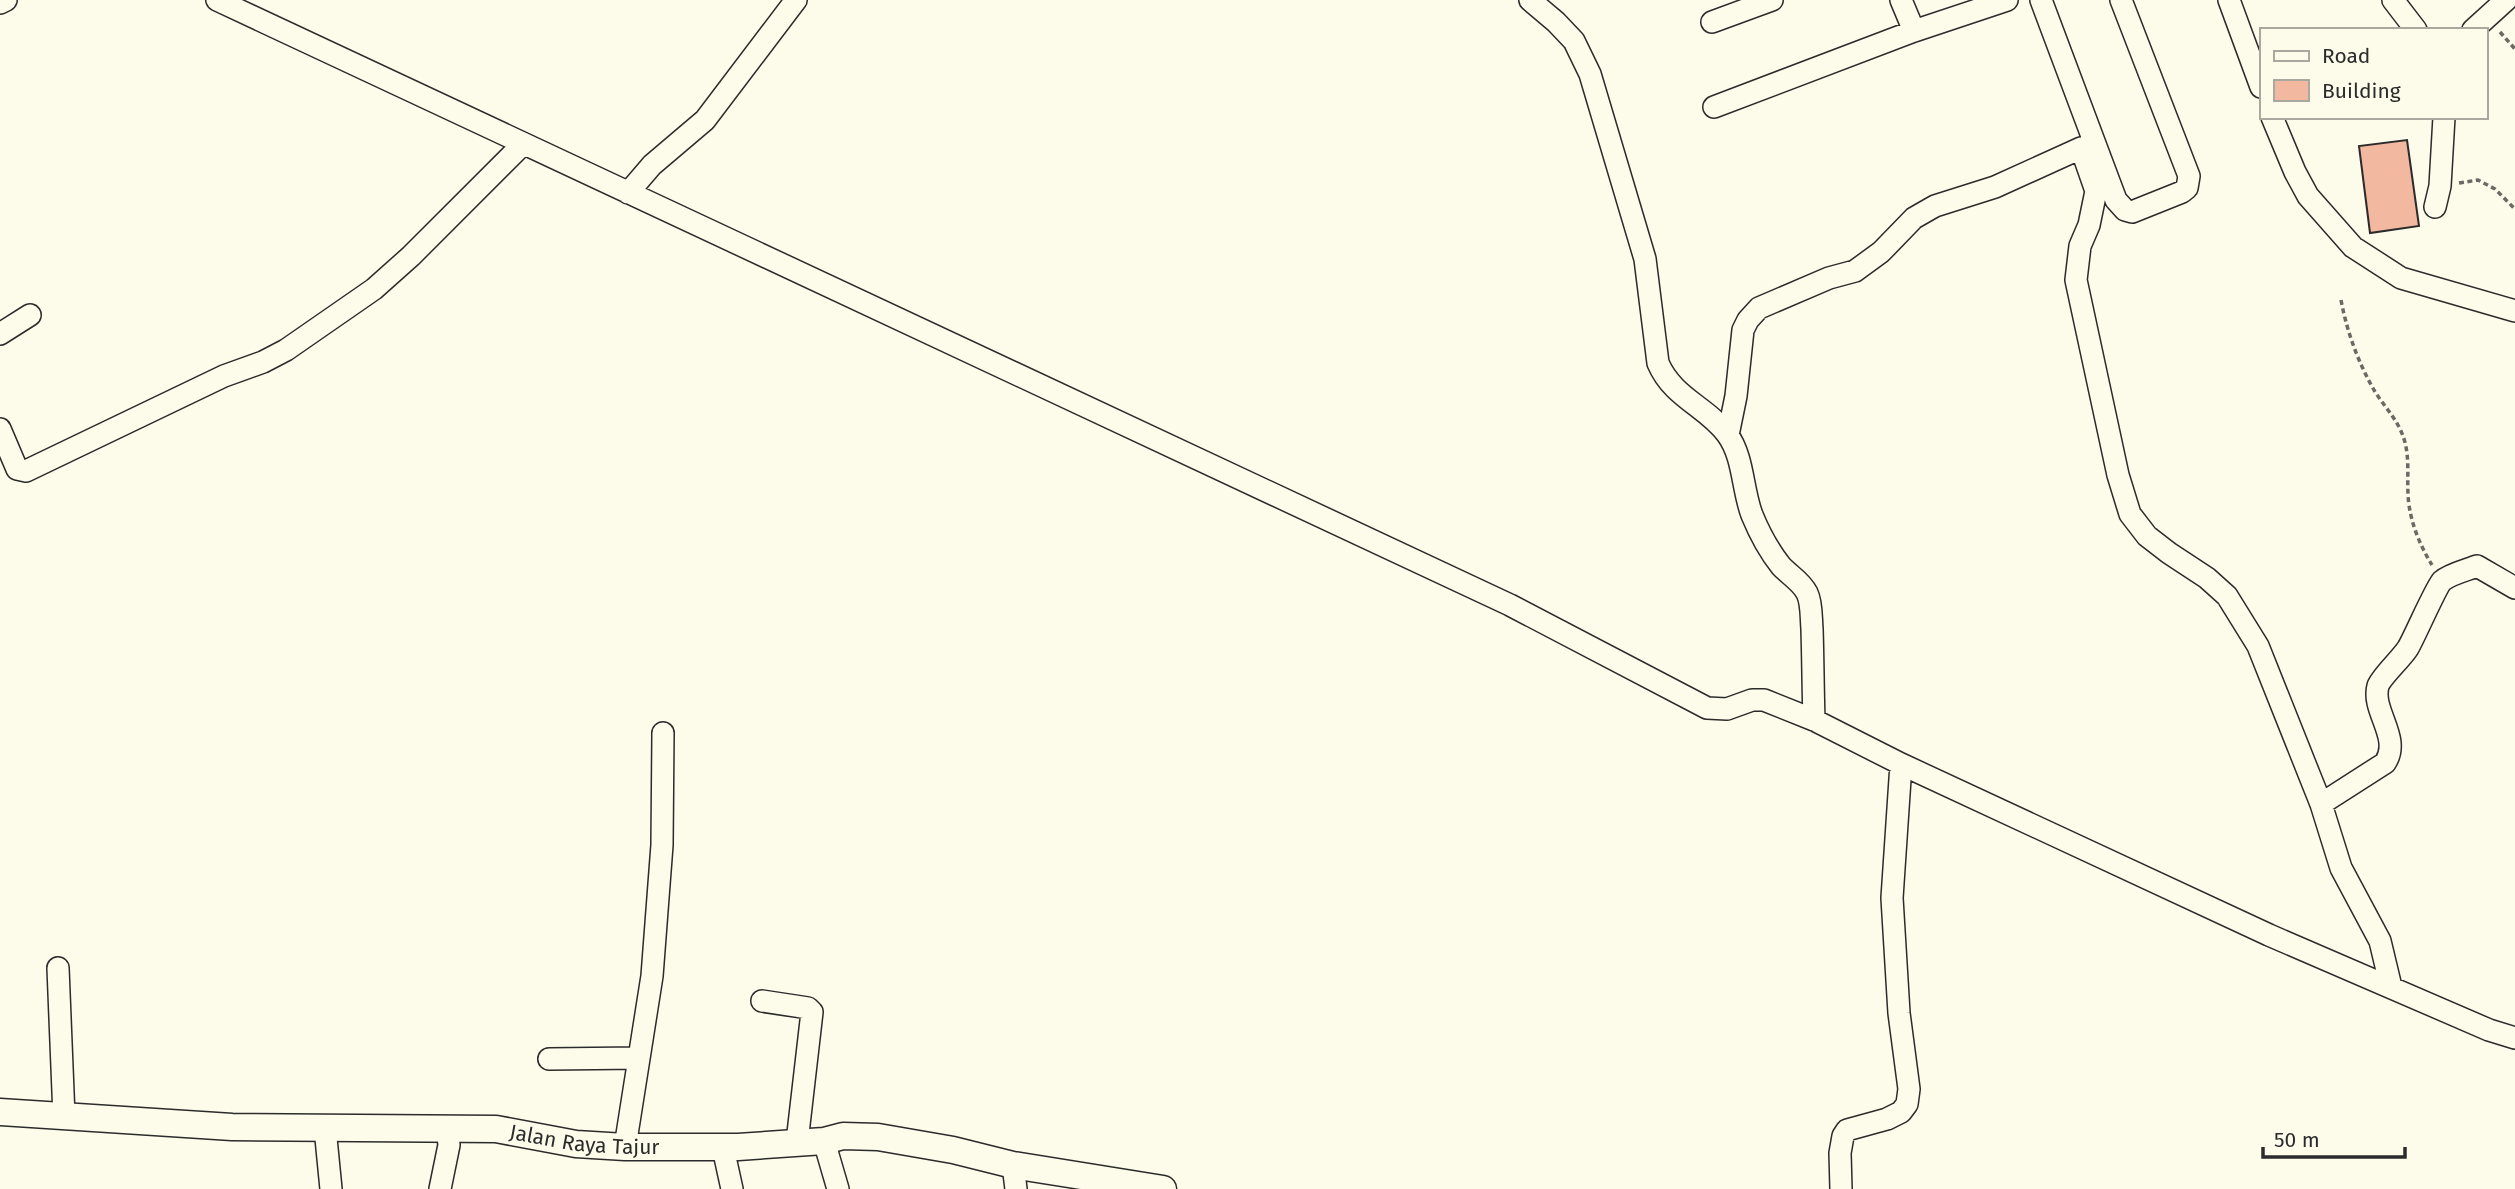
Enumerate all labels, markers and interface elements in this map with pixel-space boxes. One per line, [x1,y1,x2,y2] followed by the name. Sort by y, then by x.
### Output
[2260,28,2487,119] legend
[2322,43,2370,69] text: Road
[2322,78,2401,104] text: Building
[2263,1116,2405,1160] scale bar
[507,1119,659,1160] street label: Jalan Raya Tajur
[2274,1127,2320,1153] text: 50 m

